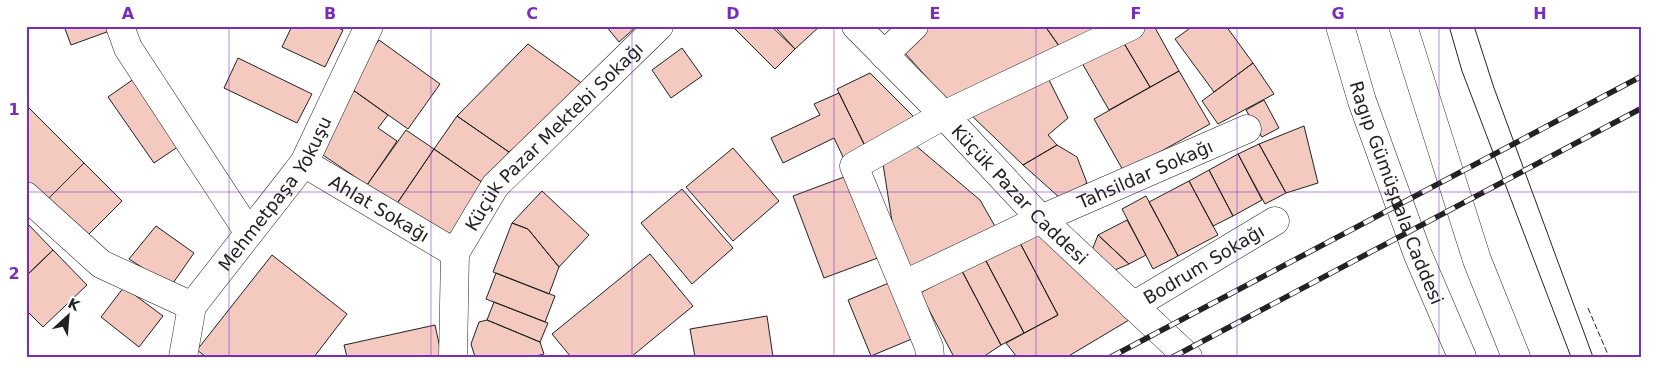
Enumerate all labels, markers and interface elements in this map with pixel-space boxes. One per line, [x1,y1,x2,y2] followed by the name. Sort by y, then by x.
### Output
[122,4,135,23] text: A
[324,4,336,23] text: B
[526,4,538,23] text: C
[726,4,740,23] text: D
[930,4,940,23] text: E
[1131,4,1141,23] text: F
[1331,4,1345,23] text: G
[1533,4,1547,23] text: H
[460,37,647,234] street label: Küçük Pazar Mektebi Sokağı
[1346,78,1448,307] street label: Ragıp Gümüşpala Caddesi
[8,100,20,119] text: 1
[213,113,335,275] street label: Mehmetpaşa Yokuşu
[948,120,1093,268] street label: Küçük Pazar Caddesi
[1073,135,1216,213] street label: Tahsildar Sokağı
[326,170,433,246] street label: Ahlat Sokağı
[1139,220,1268,308] street label: Bodrum Sokağı
[8,264,20,283] text: 2
[42,290,92,340] north arrow
[65,295,83,314] text: K

